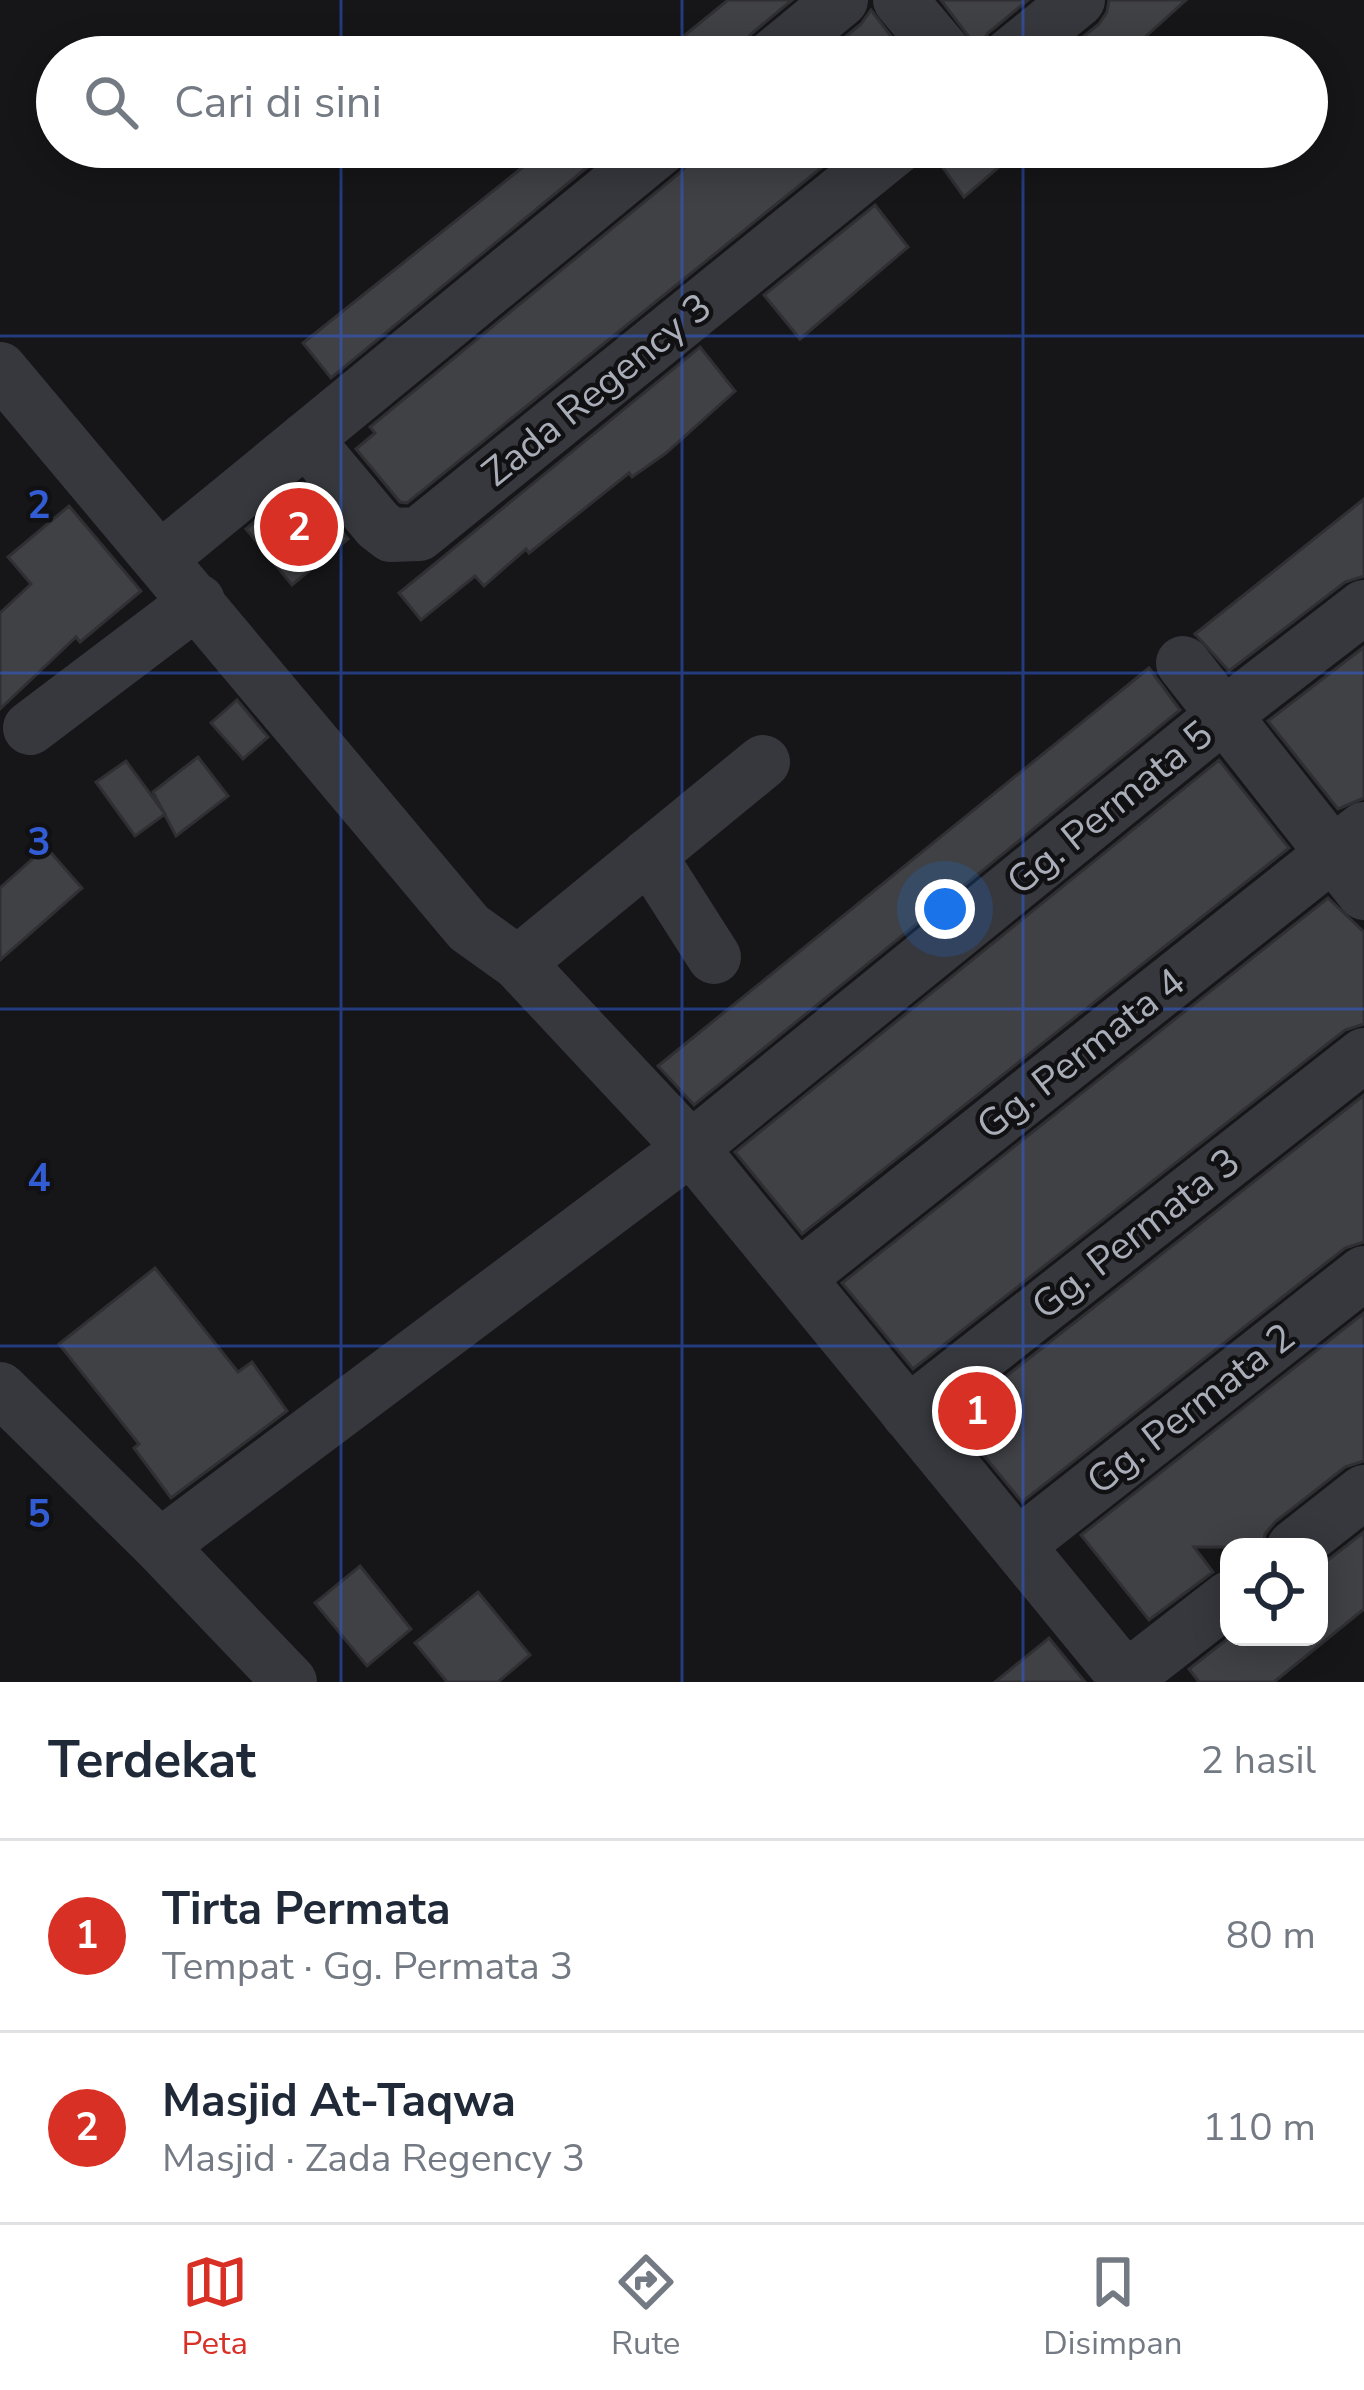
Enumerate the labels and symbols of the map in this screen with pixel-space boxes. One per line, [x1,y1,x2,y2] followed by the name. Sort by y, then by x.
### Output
[471,281,723,499] street label: Zada Regency 3
[27,479,51,532] text: 2
[260,482,338,572] pin: 2
[996,709,1224,907] street label: Gg. Permata 5
[27,816,51,869] text: 3
[915,879,975,939] your location
[966,956,1196,1152] street label: Gg. Permata 4
[1021,1136,1251,1332] street label: Gg. Permata 3
[27,1152,51,1205] text: 4
[1076,1311,1306,1507] street label: Gg. Permata 2
[938,1366,1016,1456] pin: 1
[27,1488,51,1541] text: 5

